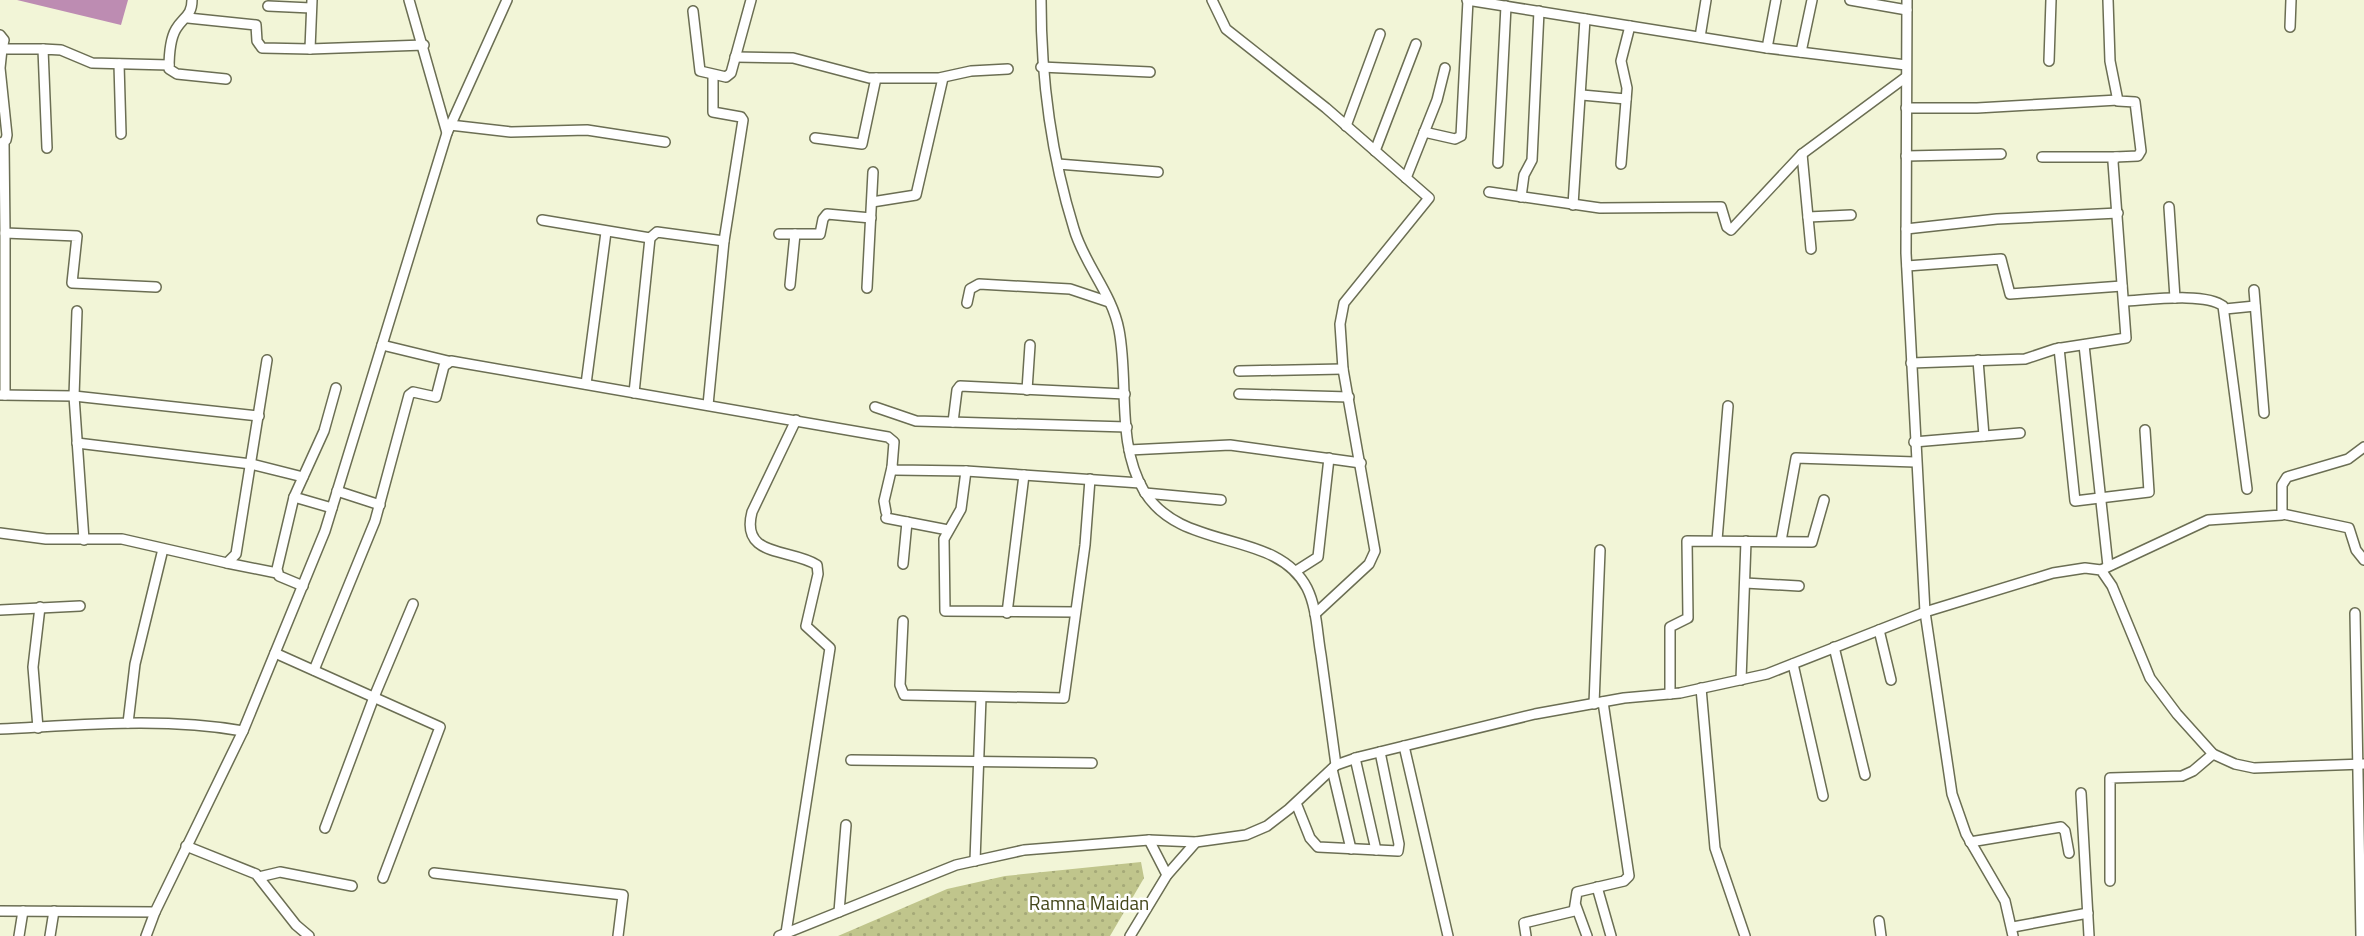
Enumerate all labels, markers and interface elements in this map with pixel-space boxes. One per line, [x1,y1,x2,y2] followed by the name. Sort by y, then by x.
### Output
[1029,888,1149,917] park label: Ramna Maidan

